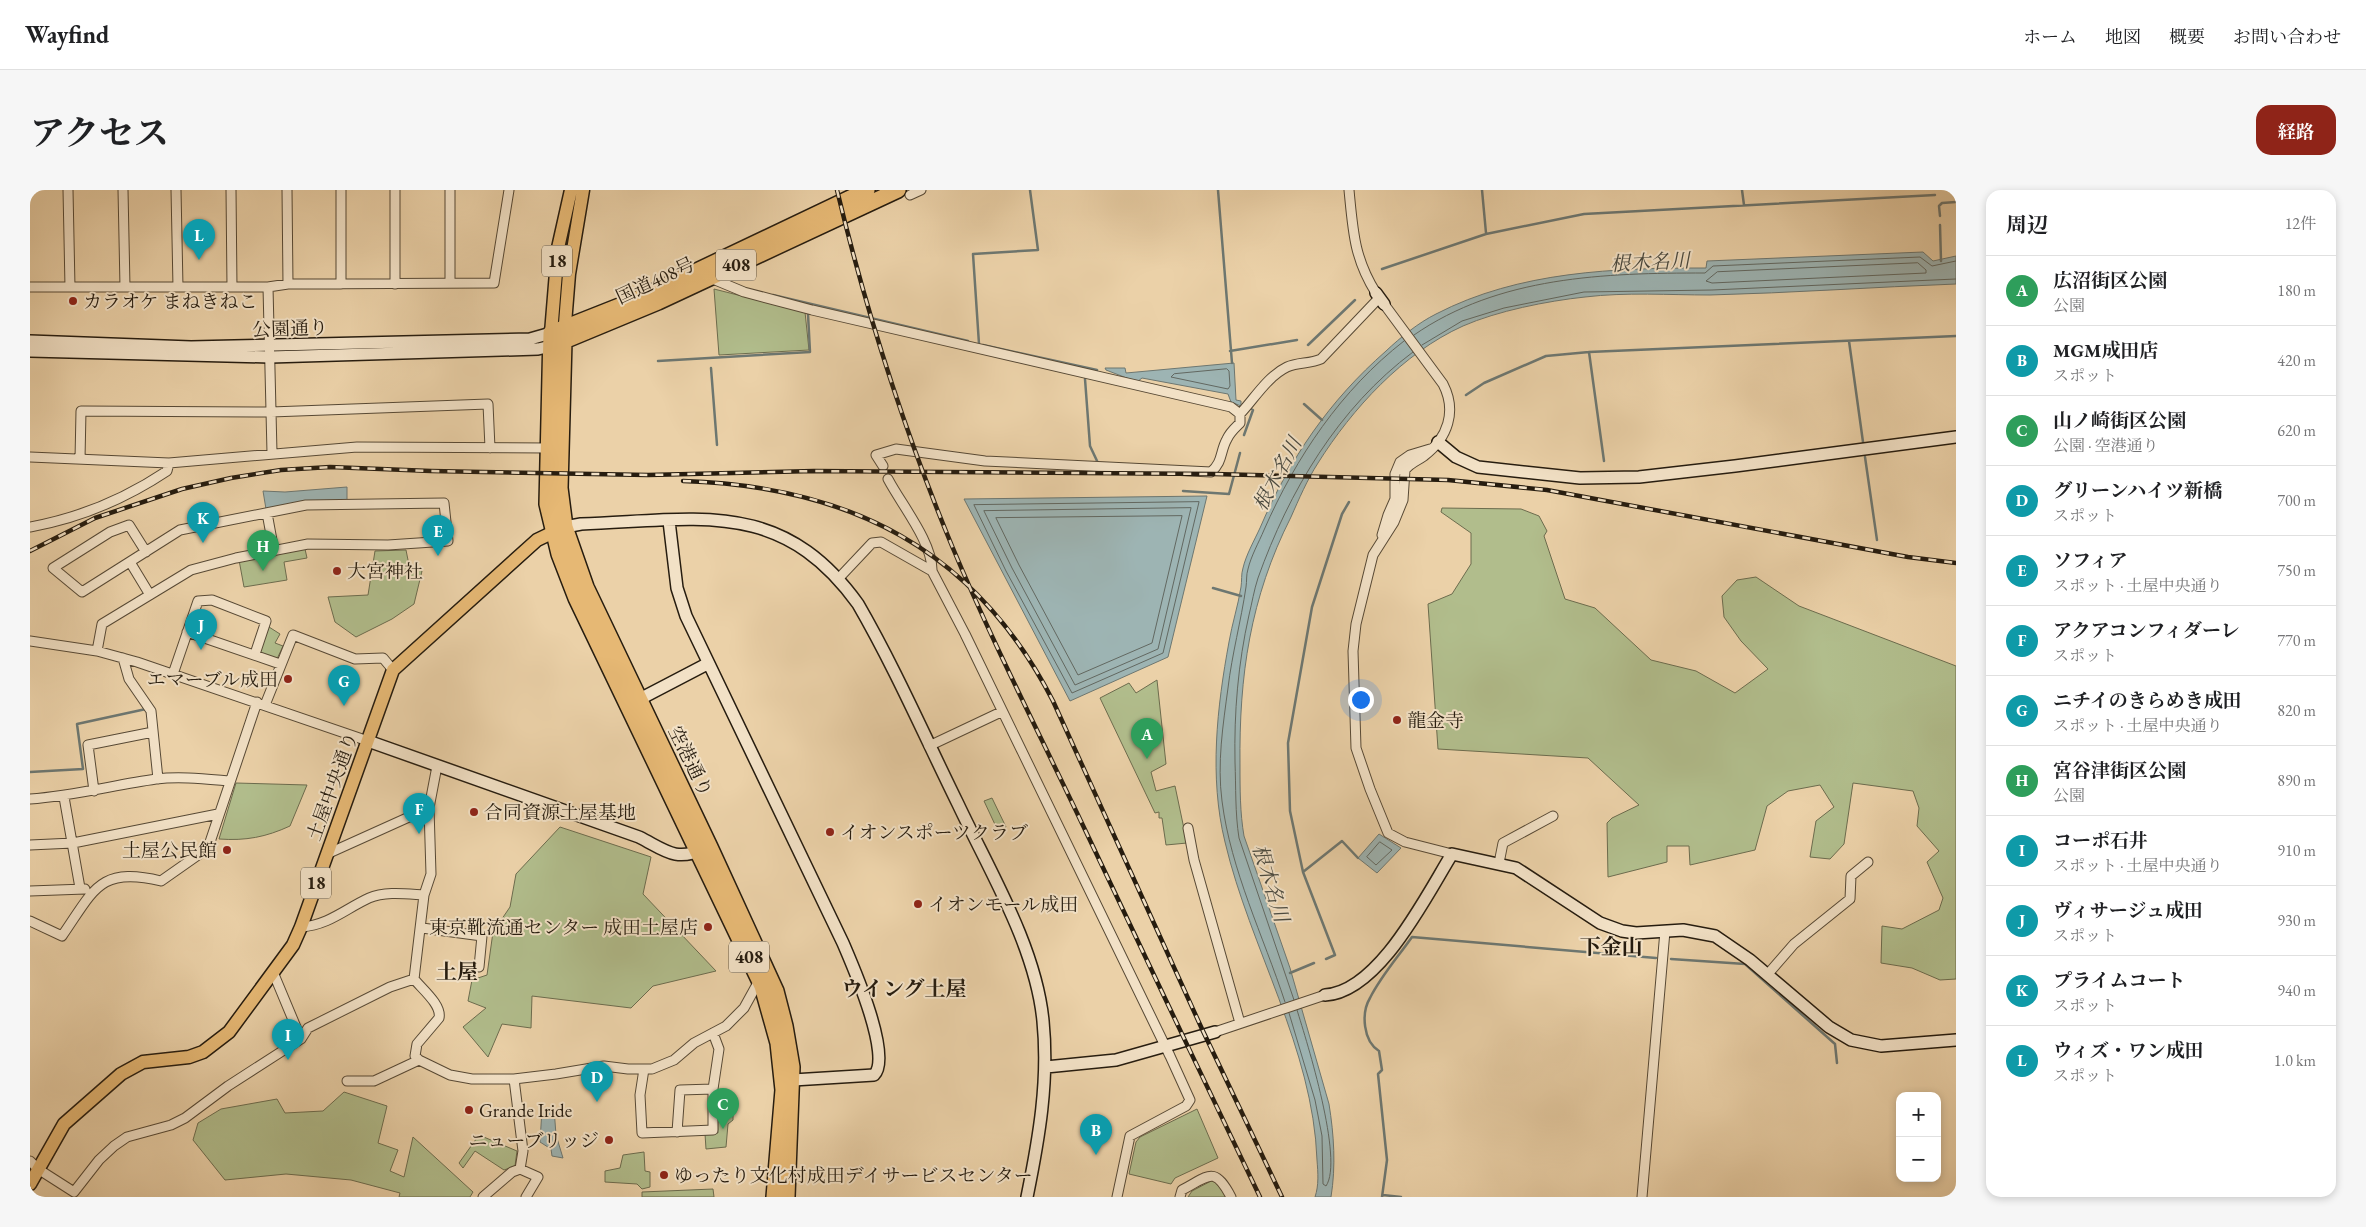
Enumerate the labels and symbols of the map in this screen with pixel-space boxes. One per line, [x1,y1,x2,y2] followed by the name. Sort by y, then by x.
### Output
[183,219,215,260] pin: L
[542,246,572,276] road number: 18
[1609,247,1693,277] water label: 根木名川
[716,250,756,280] road number: 408
[612,251,699,310] street label: 国道408号
[83,289,257,314] place label: カラオケ まねきねこ
[67,295,79,307] marker: カラオケ まねきねこ
[252,315,328,342] street label: 公園通り
[1247,431,1308,515] water label: 根木名川
[187,502,219,543] pin: K
[422,515,454,556] pin: E
[247,530,279,571] pin: H
[347,559,423,584] place label: 大宮神社
[331,565,343,577] marker: 大宮神社
[185,609,217,650] pin: J
[328,665,360,706] pin: G
[147,667,278,692] place label: エマーブル成田
[282,673,294,685] marker: エマーブル成田
[1348,687,1374,713] your location
[1407,708,1464,733] place label: 龍金寺
[1391,714,1403,726] marker: 龍金寺
[1131,718,1163,759] pin: A
[663,722,718,801] street label: 空港通り
[301,728,364,844] street label: 土屋中央通り
[403,793,435,834] pin: F
[484,800,636,825] place label: 合同資源土屋基地
[468,806,480,818] marker: 合同資源土屋基地
[840,820,1028,845] place label: イオンスポーツクラブ
[824,826,836,838] marker: イオンスポーツクラブ
[122,838,217,863] place label: 土屋公民館
[1247,841,1296,927] water label: 根木名川
[221,844,233,856] marker: 土屋公民館
[301,868,331,898] road number: 18
[928,892,1078,917] place label: イオンモール成田
[912,898,924,910] marker: イオンモール成田
[429,915,698,940] place label: 東京靴流通センター 成田土屋店
[702,921,714,933] marker: 東京靴流通センター 成田土屋店
[1580,933,1643,960] district label: 下金山
[729,942,769,972] road number: 408
[436,958,478,985] district label: 土屋
[842,975,966,1002] district label: ウイング土屋
[272,1019,304,1060] pin: I
[581,1061,613,1102] pin: D
[707,1088,739,1129] pin: C
[479,1098,572,1123] place label: Grande Iride
[463,1104,475,1116] marker: Grande Iride
[1080,1114,1112,1155] pin: B
[468,1128,599,1153] place label: ニューブリッジ
[603,1134,615,1146] marker: ニューブリッジ
[674,1163,1033,1188] place label: ゆったり文化村成田デイサービスセンター
[658,1169,670,1181] marker: ゆったり文化村成田デイサービスセンター

